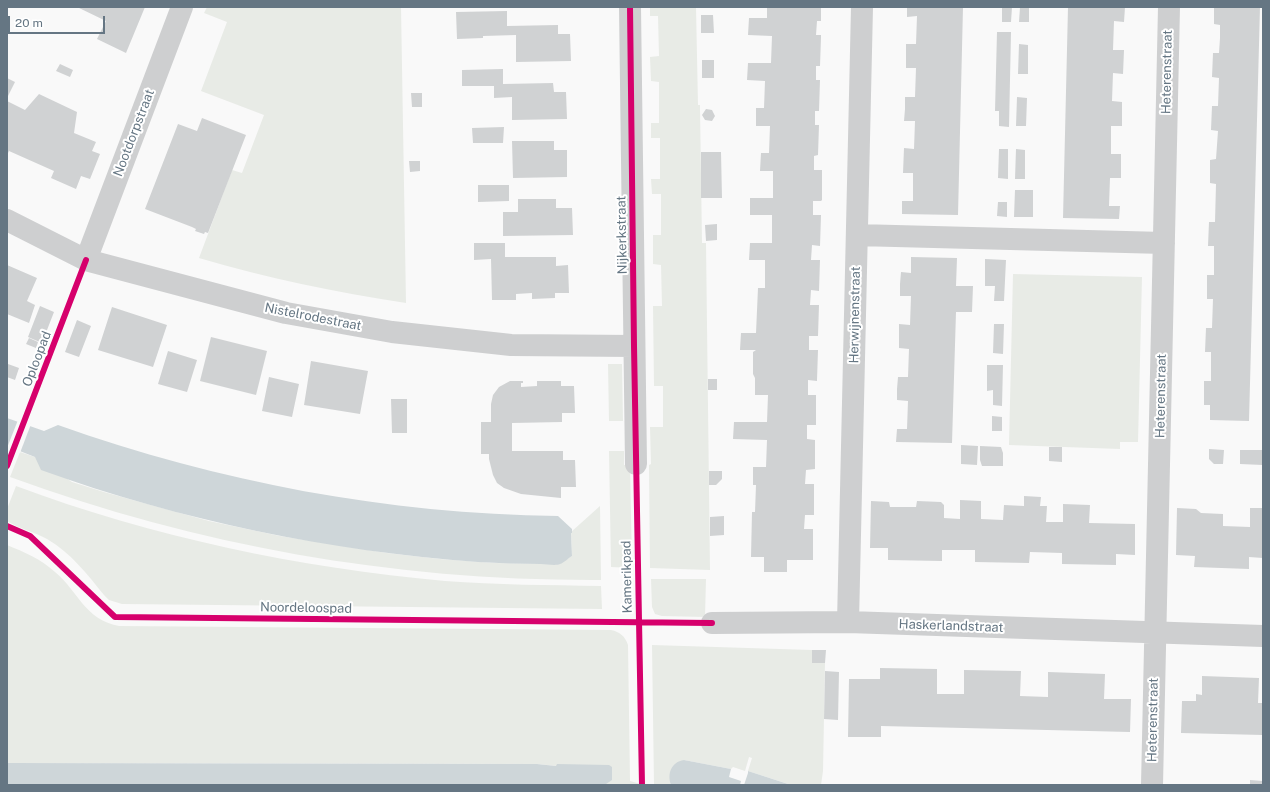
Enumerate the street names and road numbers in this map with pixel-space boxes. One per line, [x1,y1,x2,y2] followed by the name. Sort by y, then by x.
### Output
[1158,30,1176,114] street label: Heterenstraat
[110,87,158,179] street label: Nootdorpstraat
[614,196,630,274] street label: Nijkerkstraat
[846,266,864,364] street label: Herwijnenstraat
[263,300,363,334] street label: Nistelrodestraat
[19,329,55,389] street label: Oploopad
[1152,354,1170,438] street label: Heterenstraat
[619,540,635,614] street label: Kamerikpad
[260,599,352,617] street label: Noordeloospad
[898,616,1004,636] street label: Haskerlandstraat
[1144,678,1162,762] street label: Heterenstraat

